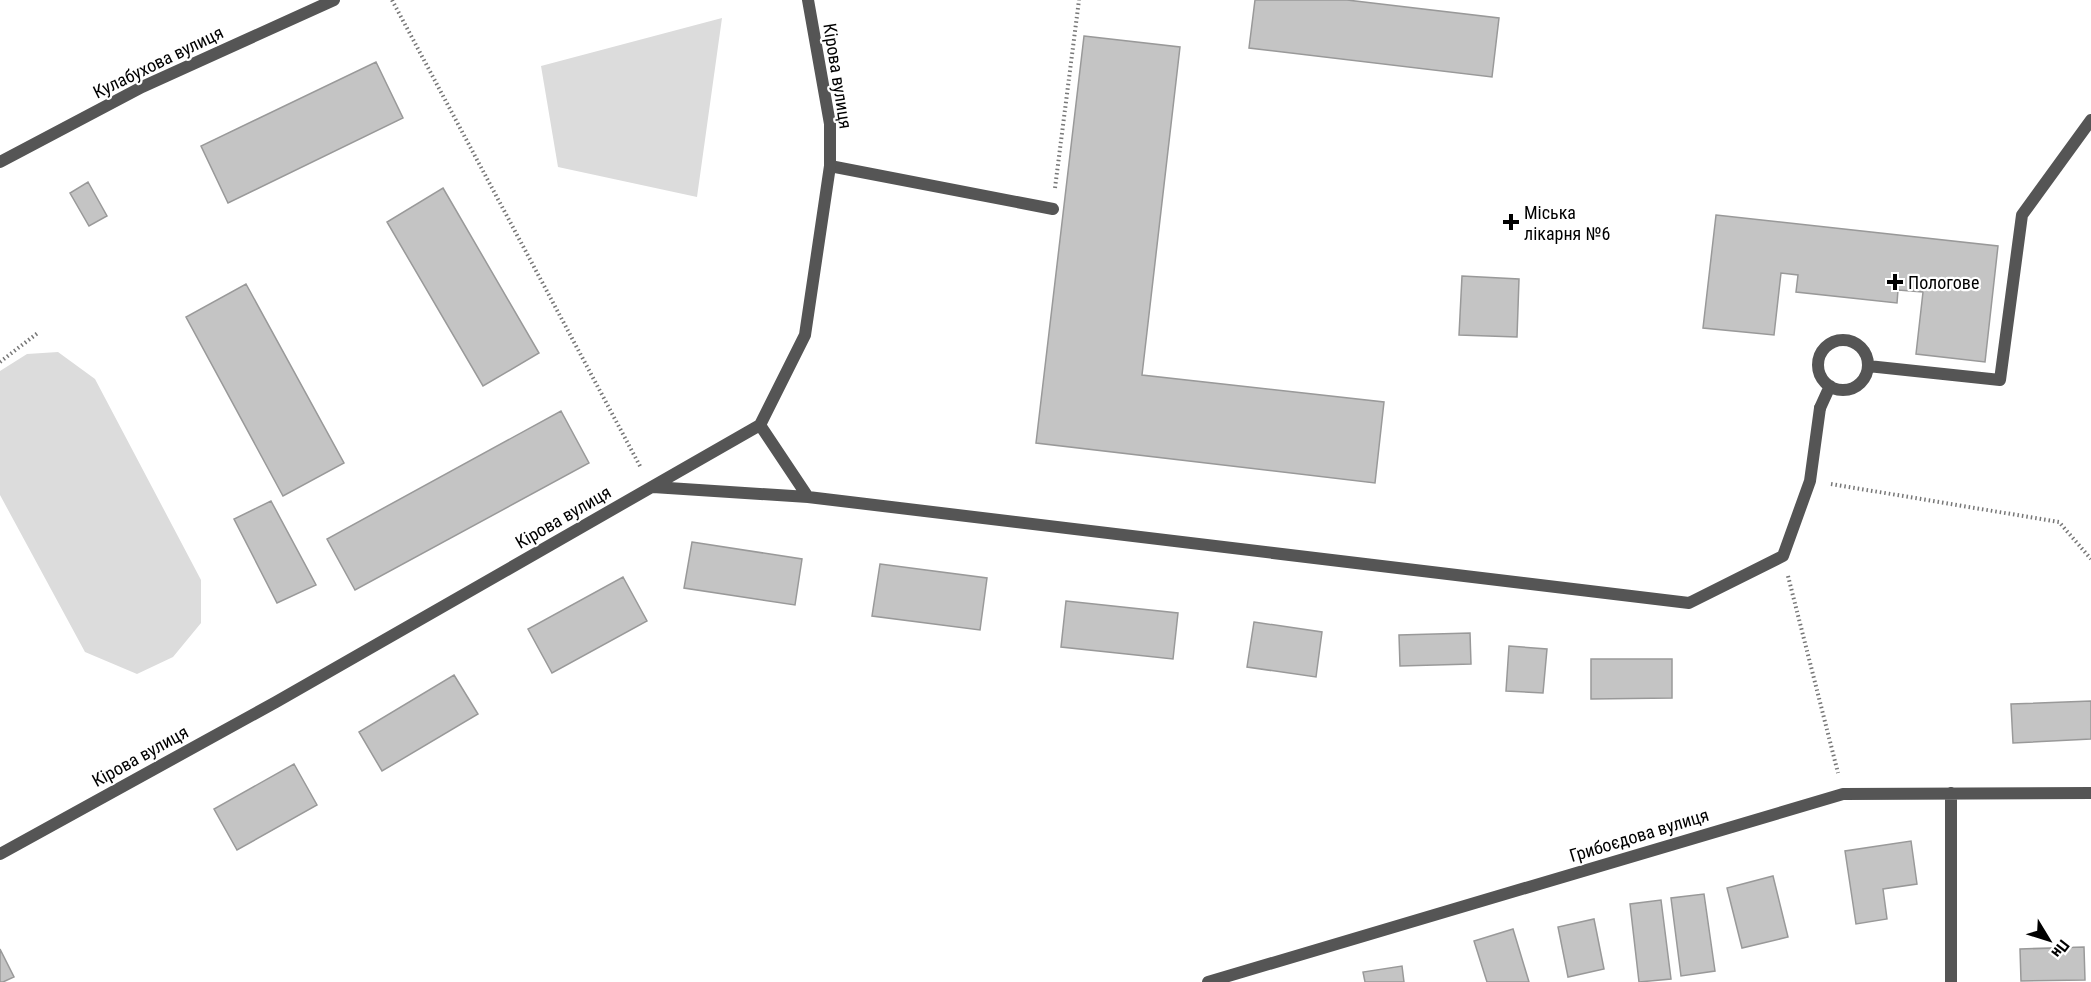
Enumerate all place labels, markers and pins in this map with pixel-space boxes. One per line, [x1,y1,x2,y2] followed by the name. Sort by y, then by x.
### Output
[1524,202,1610,244] place label: Міська лікарня №6
[1502,213,1520,231] marker: Міська лікарня №6
[1908,272,1979,293] place label: Пологове
[1886,273,1904,291] marker: Пологове

